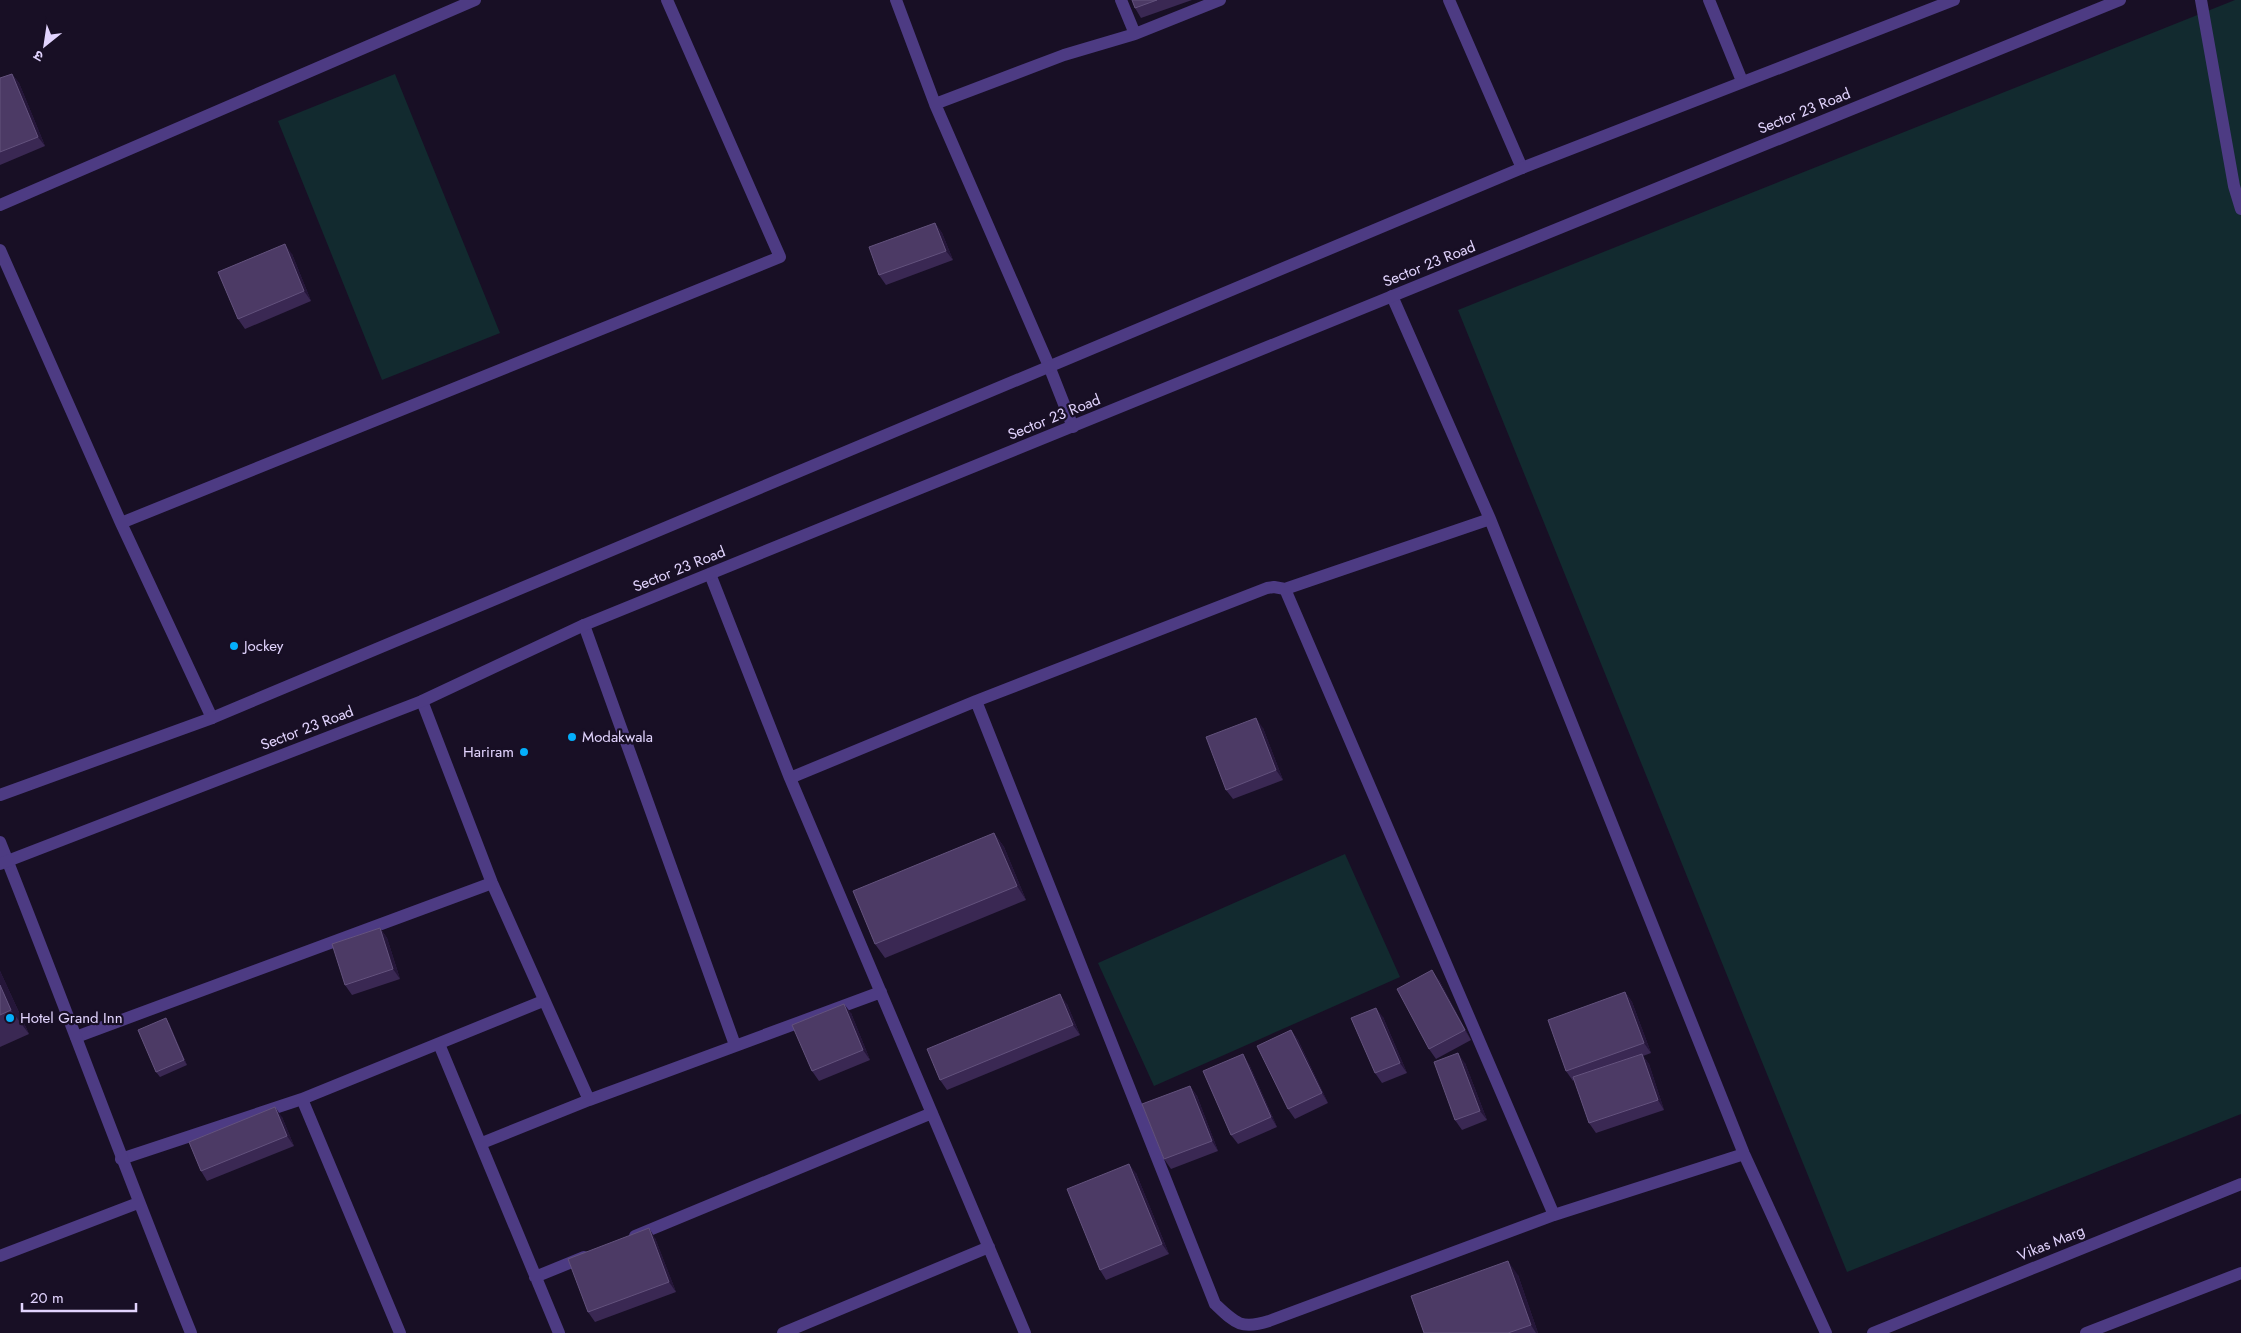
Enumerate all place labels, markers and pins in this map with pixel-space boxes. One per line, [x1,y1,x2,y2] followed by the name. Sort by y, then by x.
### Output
[242,635,284,657] place label: Jockey
[228,640,240,652] marker: Jockey
[582,726,653,748] place label: Modakwala
[566,731,578,743] marker: Modakwala
[463,741,514,763] place label: Hariram
[518,746,530,758] marker: Hariram
[20,1007,123,1029] place label: Hotel Grand Inn
[4,1012,16,1024] marker: Hotel Grand Inn

